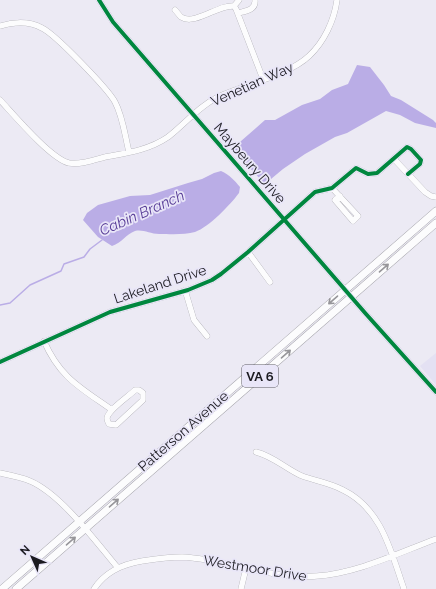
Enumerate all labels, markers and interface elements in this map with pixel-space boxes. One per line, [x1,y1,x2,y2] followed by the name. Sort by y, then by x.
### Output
[208,59,296,109] street label: Venetian Way
[211,119,289,207] street label: Maybeury Drive
[97,186,187,240] water label: Cabin Branch
[112,262,208,306] street label: Lakeland Drive
[379,264,389,273] one-way arrow
[327,296,338,305] one-way arrow
[281,349,291,358] one-way arrow
[242,365,278,387] road number: VA 6
[135,388,231,474] street label: Patterson Avenue
[109,499,119,508] one-way arrow
[12,537,52,577] north arrow
[66,537,76,546] one-way arrow
[18,543,33,558] text: N
[202,552,308,584] street label: Westmoor Drive

